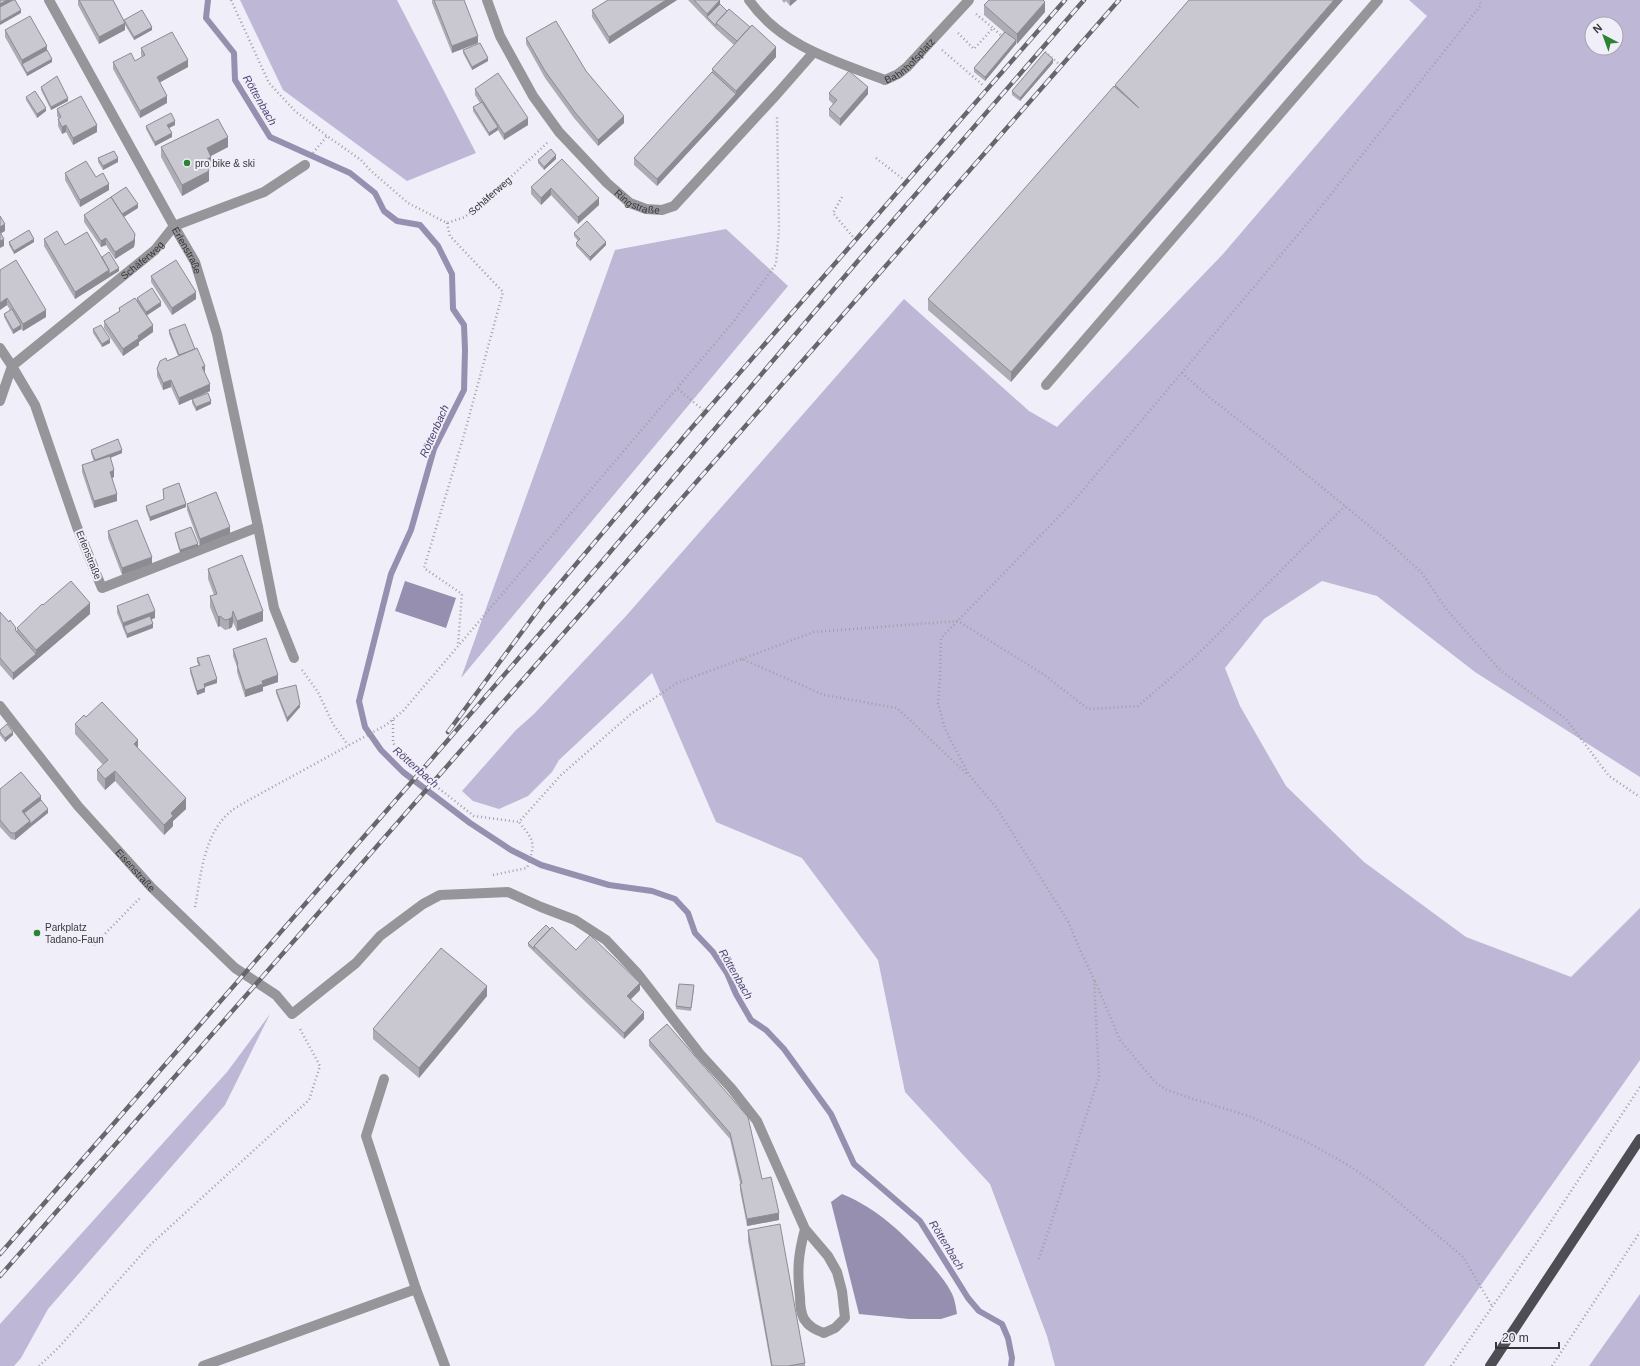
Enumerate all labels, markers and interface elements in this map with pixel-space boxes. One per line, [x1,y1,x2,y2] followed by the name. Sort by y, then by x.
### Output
[1584,16,1624,56] north arrow
[1591,21,1604,36] text: N
[883,36,937,85] street label: Bahnhofsplatz
[241,73,279,127] water label: Röttenbach
[182,158,192,168] marker: pro bike & ski
[195,158,255,169] place label: pro bike & ski
[466,174,513,217] street label: Schäferweg
[613,187,660,215] street label: Ringstraße
[170,225,204,275] street label: Erlenstraße
[118,239,166,281] street label: Schäferweg
[417,403,451,459] water label: Röttenbach
[74,529,104,581] street label: Erlenstraße
[391,744,441,790] water label: Röttenbach
[114,847,158,894] street label: Eisenstraße
[45,922,104,945] place label: Parkplatz Tadano-Faun
[32,928,42,938] marker: Parkplatz Tadano-Faun
[717,947,755,1001] water label: Röttenbach
[927,1218,967,1272] water label: Röttenbach
[1496,1324,1559,1350] scale bar
[1502,1331,1529,1345] text: 20 m

